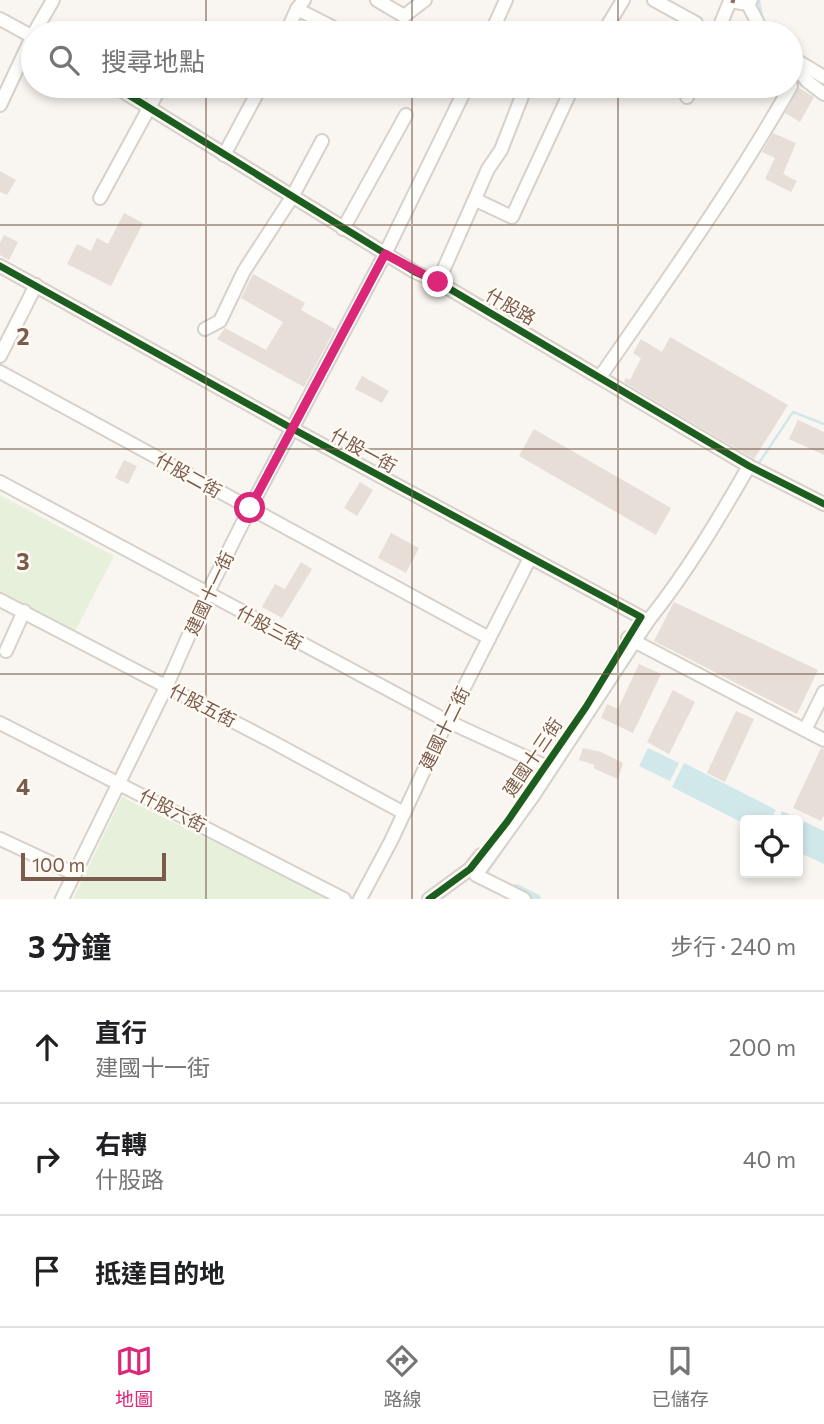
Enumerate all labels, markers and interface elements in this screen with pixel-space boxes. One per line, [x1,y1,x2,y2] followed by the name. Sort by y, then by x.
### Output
[21,21,803,98] search box
[45,41,83,79] icon: search
[101,45,205,76] text: 搜尋地點
[422,266,453,297] route end
[482,283,540,329] street label: 什股路
[16,322,30,350] text: 2
[327,423,401,477] street label: 什股一街
[152,448,226,502] street label: 什股二街
[234,492,265,523] route start
[16,547,30,575] text: 3
[180,548,238,638] street label: 建國十一街
[233,600,307,654] street label: 什股三街
[166,679,240,731] street label: 什股五街
[414,683,474,773] street label: 建國十二街
[498,714,566,800] street label: 建國十三街
[16,772,30,800] text: 4
[136,784,210,836] street label: 什股六街
[740,815,803,878] map controls
[740,815,803,878] button: locate
[21,850,166,882] scale bar
[32,853,85,876] text: 100 m
[28,927,111,964] text: 3 分鐘
[670,932,796,960] text: 步行 · 240 m
[95,1016,147,1047] text: 直行
[28,1028,66,1066] icon: ahead
[729,1033,796,1061] text: 200 m
[95,1053,210,1081] text: 建國十一街
[95,1128,147,1159] text: 右轉
[28,1140,66,1178] icon: right
[743,1145,796,1173] text: 40 m
[95,1165,164,1193] text: 什股路
[28,1252,66,1290] icon: arrive
[95,1257,225,1288] text: 抵達目的地
[115,1342,153,1411] tab: 地圖
[383,1342,422,1411] tab: 路線
[652,1342,709,1411] tab: 已儲存

